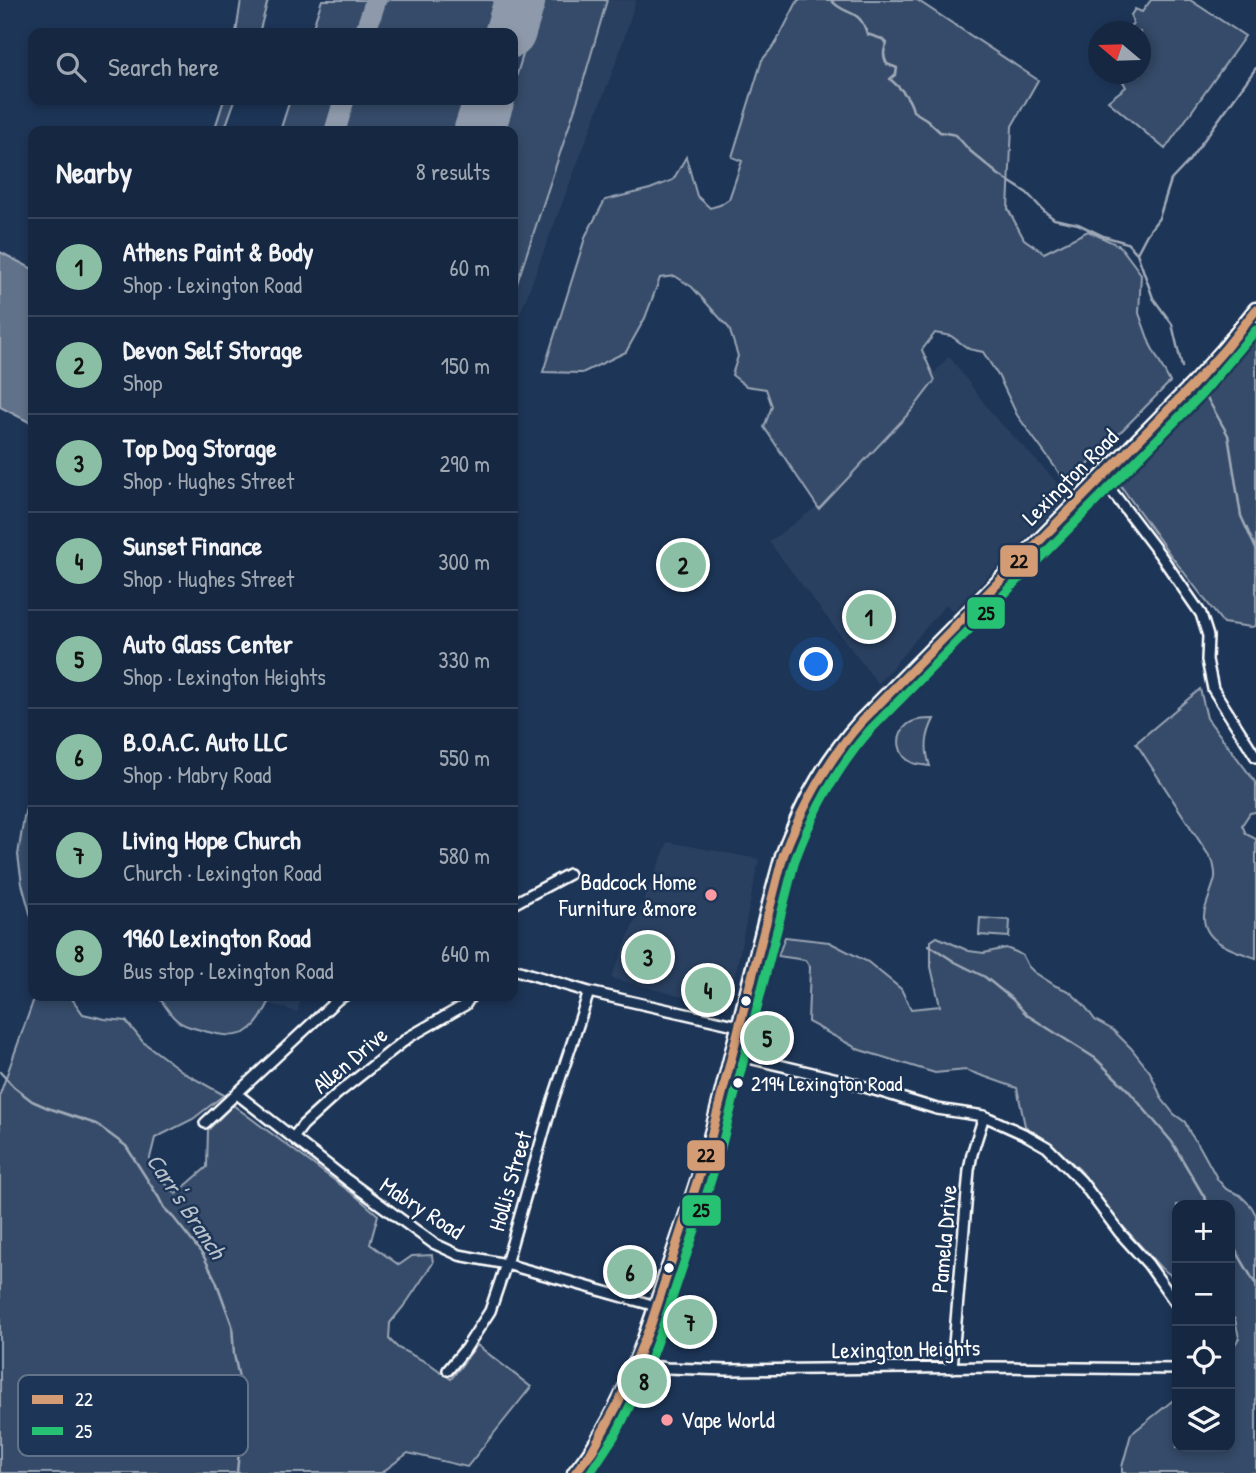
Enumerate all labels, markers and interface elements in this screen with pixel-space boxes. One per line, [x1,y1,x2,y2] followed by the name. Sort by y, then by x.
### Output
[1088,21,1151,84] north arrow
[28,28,518,105] search box
[52,48,90,86] icon: search
[108,49,219,84] text: Search here
[56,152,132,192] text: Nearby
[416,156,490,187] text: 8 results
[123,234,313,269] text: Athens Paint & Body
[75,252,83,283] text: 1
[450,252,490,283] text: 60 m
[123,269,302,300] text: Shop · Lexington Road
[123,332,302,367] text: Devon Self Storage
[74,350,84,381] text: 2
[441,350,490,381] text: 150 m
[123,367,162,398] text: Shop
[1015,422,1125,532] street label: Lexington Road
[123,430,277,465] text: Top Dog Storage
[74,448,84,479] text: 3
[440,448,490,479] text: 290 m
[123,465,294,496] text: Shop · Hughes Street
[123,528,262,563] text: Sunset Finance
[660,539,706,591] pin: 2
[999,544,1039,578] line badge: 22
[75,546,83,577] text: 4
[438,546,490,577] text: 300 m
[1010,548,1028,574] text: 22
[123,563,294,594] text: Shop · Hughes Street
[846,591,892,643] pin: 1
[966,596,1006,630] line badge: 25
[978,600,995,626] text: 25
[123,626,293,661] text: Auto Glass Center
[74,644,84,675] text: 5
[438,644,490,675] text: 330 m
[799,647,833,681] your location
[123,661,326,692] text: Shop · Lexington Heights
[123,724,288,759] text: B.O.A.C. Auto LLC
[74,742,84,773] text: 6
[439,742,490,773] text: 550 m
[123,759,271,790] text: Shop · Mabry Road
[123,822,301,857] text: Living Hope Church
[73,840,85,871] text: 7
[439,840,490,871] text: 580 m
[123,857,321,888] text: Church · Lexington Road
[558,866,697,923] place label: Badcock Home Furniture &more
[703,887,719,903] marker: Badcock Home Furniture &more
[123,920,311,955] text: 1960 Lexington Road
[625,931,671,983] pin: 3
[74,938,84,969] text: 8
[441,938,490,969] text: 640 m
[123,955,333,986] text: Bus stop · Lexington Road
[685,964,731,1016] pin: 4
[739,994,753,1008] unlabelled marker
[744,1012,790,1064] pin: 5
[306,1019,394,1100] street label: Allen Drive
[751,1069,902,1098] place label: 2194 Lexington Road
[731,1076,745,1090] marker: 2194 Lexington Road
[480,1126,539,1235] street label: Hollis Street
[686,1139,726,1172] line badge: 22
[697,1142,715,1168] text: 22
[140,1146,235,1266] water label: Carr's Branch
[375,1169,470,1246] street label: Mabry Road
[923,1184,964,1294] street label: Pamela Drive
[681,1194,722,1227] line badge: 25
[693,1197,710,1223] text: 25
[1172,1200,1235,1452] map controls
[1172,1200,1235,1263] button: +
[607,1246,653,1298] pin: 6
[662,1261,676,1275] unlabelled marker
[1172,1263,1235,1326] button: −
[667,1296,713,1348] pin: 7
[1172,1326,1235,1389] button: locate
[832,1332,981,1365] street label: Lexington Heights
[621,1355,667,1407] pin: 8
[18,1375,248,1456] legend
[75,1386,93,1412] text: 22
[1172,1389,1235,1452] button: layers
[681,1404,775,1435] place label: Vape World
[659,1412,675,1428] marker: Vape World
[75,1418,92,1444] text: 25

